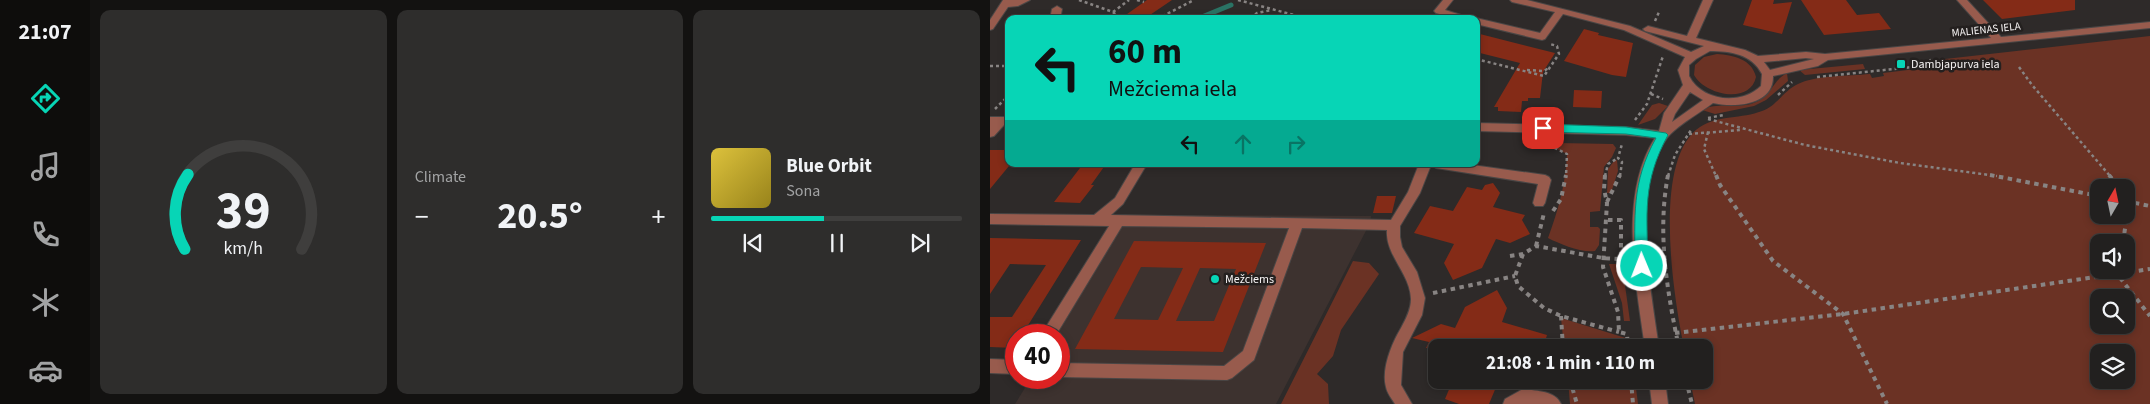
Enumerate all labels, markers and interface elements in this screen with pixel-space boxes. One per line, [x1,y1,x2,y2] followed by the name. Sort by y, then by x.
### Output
[18,16,72,48] text: 21:07
[1951,18,2021,41] street label: MALIENAS IELA
[1108,27,1182,77] text: 60 m
[1025,35,1090,100] icon: left
[1911,56,2000,73] place label: Dambjapurva iela
[1895,58,1907,70] marker: Dambjapurva iela
[1108,73,1237,105] text: Mežciema iela
[28,81,63,116] icon: directions
[1522,107,1564,149] pin
[1529,114,1557,142] icon: arrive
[1176,130,1204,158] icon: left
[1229,130,1257,158] icon: ahead
[1282,130,1310,158] icon: right
[28,149,63,184] icon: music
[786,153,872,180] text: Blue Orbit
[415,166,466,188] text: Climate
[216,175,271,249] text: 39
[2090,179,2135,224] north arrow
[2090,179,2135,389] map controls
[786,180,820,202] text: Sona
[497,189,583,243] text: 20.5°
[415,197,429,237] text: −
[651,197,665,237] text: +
[28,217,63,252] icon: phone
[739,229,767,257] icon: previous
[823,229,851,257] icon: pause
[906,229,934,257] icon: next
[2090,234,2135,279] button: sound
[224,236,263,261] text: km/h
[1615,239,1667,291] position arrow
[1225,271,1274,288] place label: Mežciems
[1209,273,1221,285] marker: Mežciems
[28,285,63,320] icon: climate
[2090,289,2135,334] button: search
[1005,324,1070,389] speed limit sign: 40
[2090,344,2135,389] button: layers
[1486,350,1655,377] text: 21:08 · 1 min · 110 m
[28,353,63,388] icon: car

